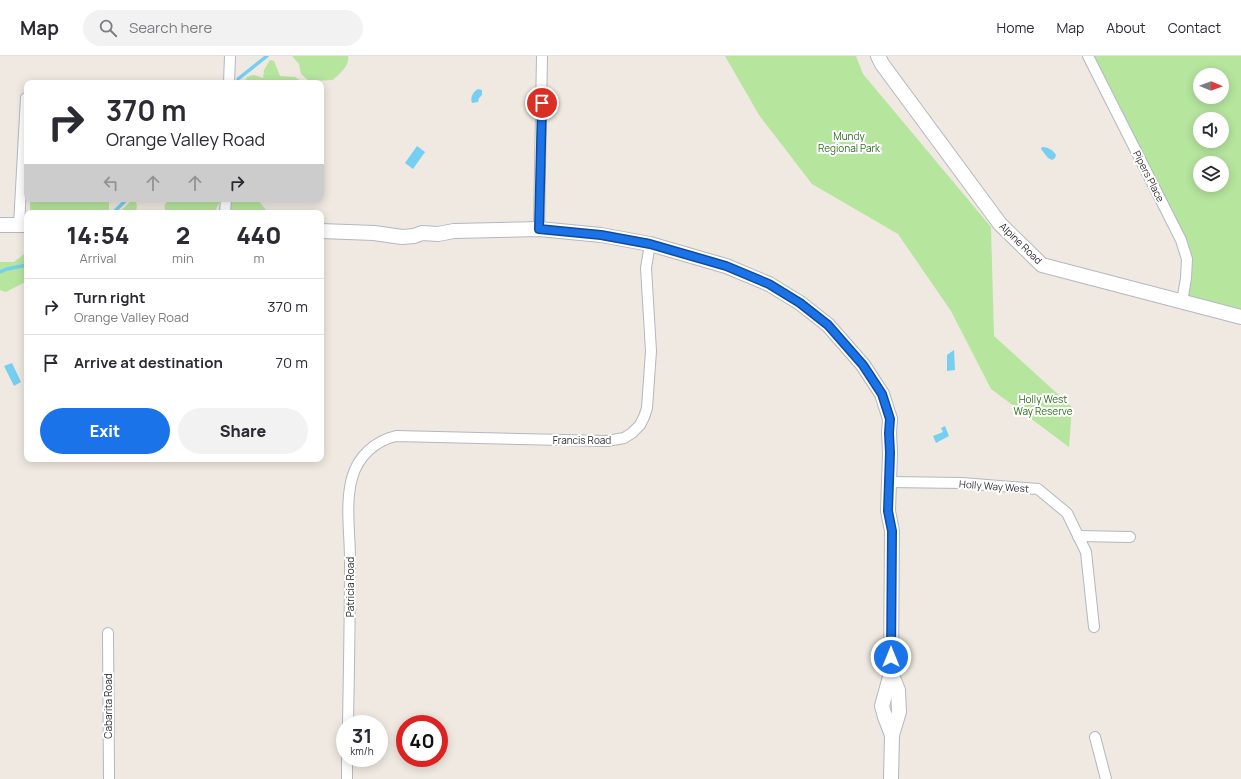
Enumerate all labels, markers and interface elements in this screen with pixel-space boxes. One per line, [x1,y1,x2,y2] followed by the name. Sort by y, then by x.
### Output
[83,10,363,46] search box
[20,15,59,41] text: Map
[97,17,119,39] icon: search
[129,17,212,38] text: Search here
[997,18,1034,37] text: Home
[1056,18,1084,37] text: Map
[1106,18,1146,37] text: About
[1168,18,1221,37] text: Contact
[1193,68,1229,104] north arrow
[1193,68,1229,192] map controls
[525,86,559,120] pin
[106,91,186,129] text: 370 m
[531,92,553,114] icon: arrive
[40,96,92,148] icon: right
[1193,112,1229,148] button: sound
[106,127,265,151] text: Orange Valley Road
[818,129,881,155] park label: Mundy Regional Park
[1130,148,1168,204] street label: Pipers Place
[1193,156,1229,192] button: layers
[100,172,122,194] icon: left
[142,172,164,194] icon: ahead
[184,172,206,194] icon: ahead
[226,172,248,194] icon: right
[66,218,130,251] text: 14:54
[176,218,190,251] text: 2
[236,218,282,251] text: 440
[997,219,1045,267] street label: Alpine Road
[79,249,117,267] text: Arrival
[172,249,194,267] text: min
[253,249,264,267] text: m
[74,287,145,308] text: Turn right
[40,296,62,318] icon: right
[267,296,308,317] text: 370 m
[74,308,189,326] text: Orange Valley Road
[40,352,62,374] icon: arrive
[74,352,223,373] text: Arrive at destination
[276,352,308,373] text: 70 m
[1013,392,1073,418] park label: Holly West Way Reserve
[40,408,170,454] button: Exit
[178,408,308,454] button: Share
[553,433,611,447] street label: Francis Road
[959,477,1029,495] street label: Holly Way West
[343,557,357,617] street label: Patricia Road
[870,636,912,678] position arrow
[101,673,115,739] street label: Cabarita Road
[396,715,448,767] speed limit sign: 40
[352,722,372,749] text: 31
[350,744,374,758] text: km/h

